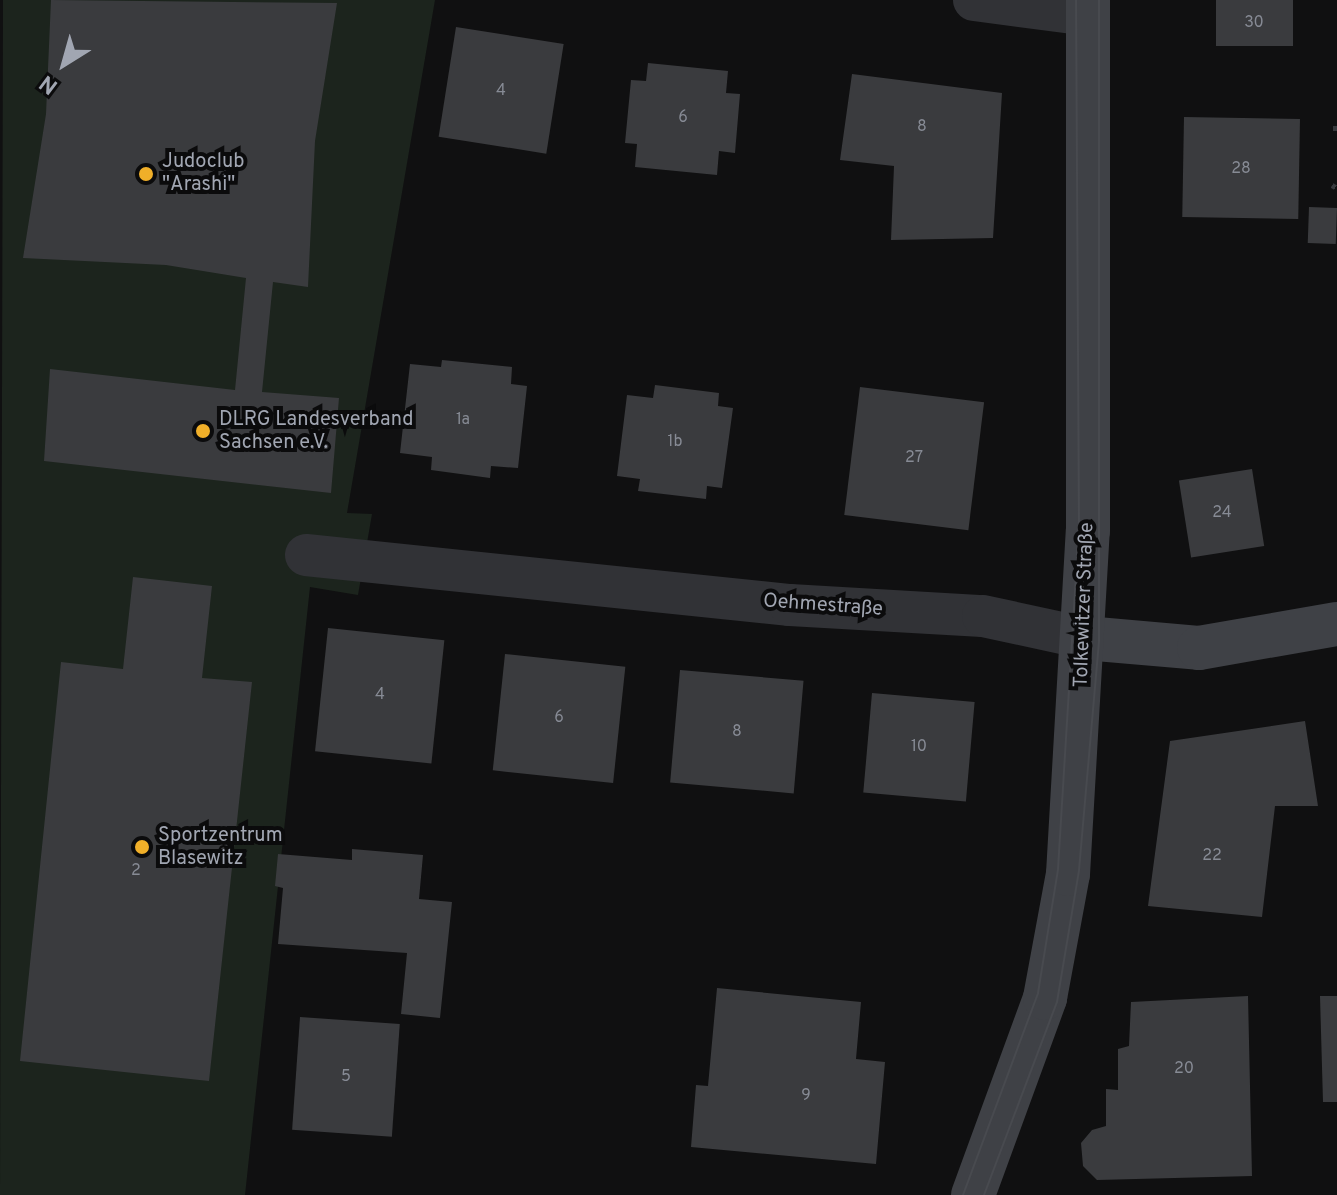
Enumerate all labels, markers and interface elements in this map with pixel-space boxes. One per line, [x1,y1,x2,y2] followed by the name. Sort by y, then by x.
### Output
[1244,13,1264,33] house number: 30
[24,24,104,104] north arrow
[35,68,64,99] text: N
[496,81,506,101] house number: 4
[678,108,688,128] house number: 6
[917,117,927,137] house number: 8
[162,150,245,197] place label: Judoclub "Arashi"
[1231,159,1251,179] house number: 28
[137,165,155,183] marker: Judoclub "Arashi"
[219,408,414,455] place label: DLRG Landesverband Sachsen e.V.
[456,410,470,430] house number: 1a
[194,422,212,440] marker: DLRG Landesverband Sachsen e.V.
[668,432,682,452] house number: 1b
[905,448,923,468] house number: 27
[1212,503,1232,523] house number: 24
[1070,522,1100,688] street label: Tolkewitzer Straße
[762,590,884,622] street label: Oehmestraße
[375,685,385,705] house number: 4
[554,708,564,728] house number: 6
[732,722,742,742] house number: 8
[911,737,927,757] house number: 10
[158,824,283,871] place label: Sportzentrum Blasewitz
[133,838,151,856] marker: Sportzentrum Blasewitz
[1202,846,1222,866] house number: 22
[131,861,141,881] house number: 2
[1174,1059,1194,1079] house number: 20
[341,1067,351,1087] house number: 5
[801,1086,811,1106] house number: 9

